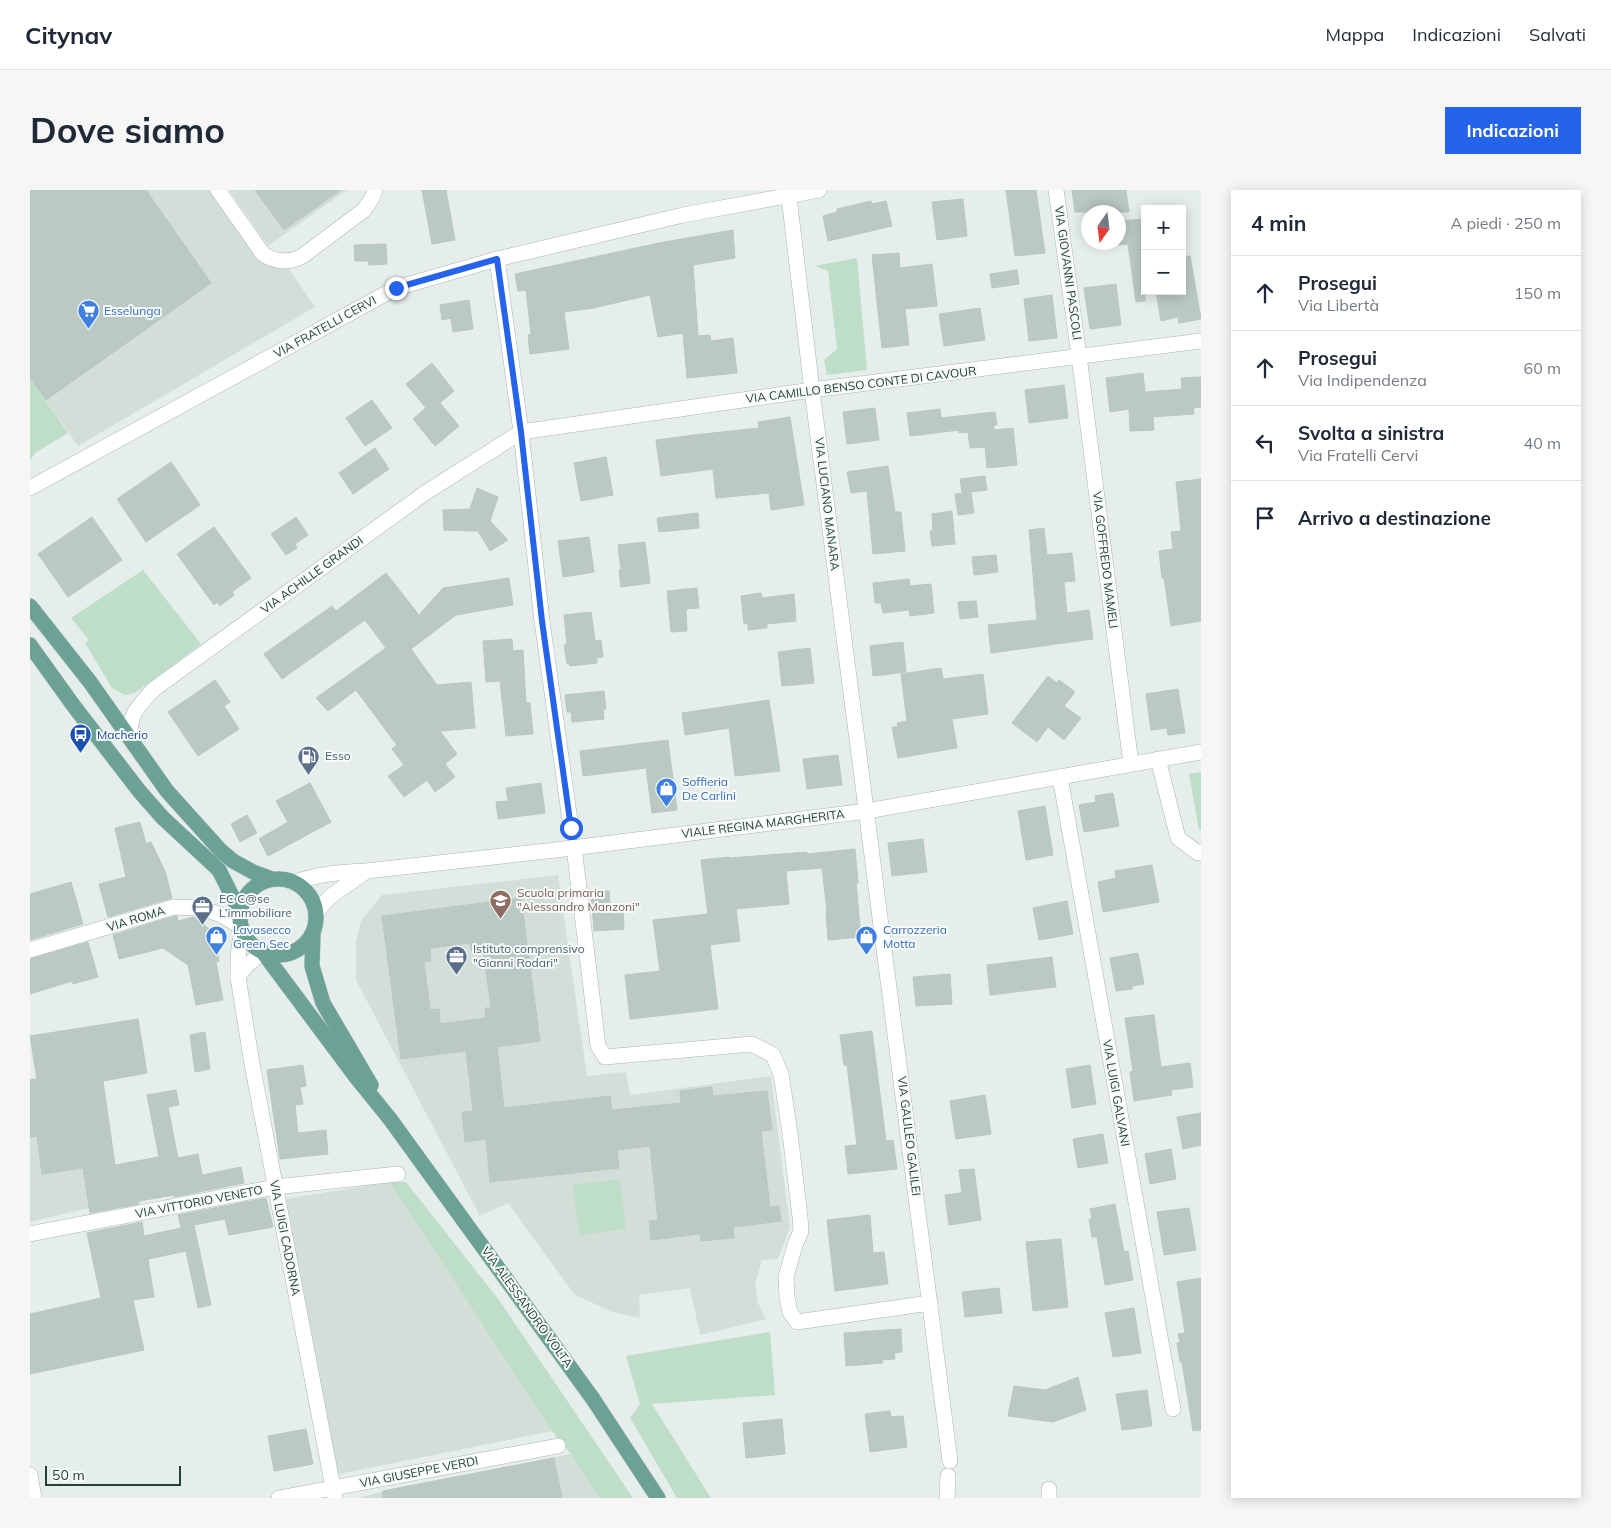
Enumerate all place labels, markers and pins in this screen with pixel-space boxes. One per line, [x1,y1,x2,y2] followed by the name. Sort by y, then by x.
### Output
[76,299,100,330] supermarket icon: Esselunga
[104,303,161,318] place label: Esselunga
[69,723,93,754] bus stop icon: Macherio
[97,727,148,742] place label: Macherio
[297,744,321,775] fuel station icon: Esso
[325,748,351,763] place label: Esso
[682,774,736,803] place label: Soffieria De Carlini
[654,777,678,808] shop icon: Soffieria De Carlini
[517,885,640,914] place label: Scuola primaria "Alessandro Manzoni"
[489,888,513,919] school or university icon: Scuola primaria "Alessandro Manzoni"
[219,891,292,920] place label: EC C@se L’immobiliare
[191,894,215,925] office icon: EC C@se L’immobiliare
[233,922,291,951] place label: Lavasecco Green Sec
[883,922,947,951] place label: Carrozzeria Motta
[205,925,229,956] shop icon: Lavasecco Green Sec
[855,925,879,956] shop icon: Carrozzeria Motta
[473,941,585,970] place label: Istituto comprensivo "Gianni Rodari"
[445,944,469,975] office icon: Istituto comprensivo "Gianni Rodari"

